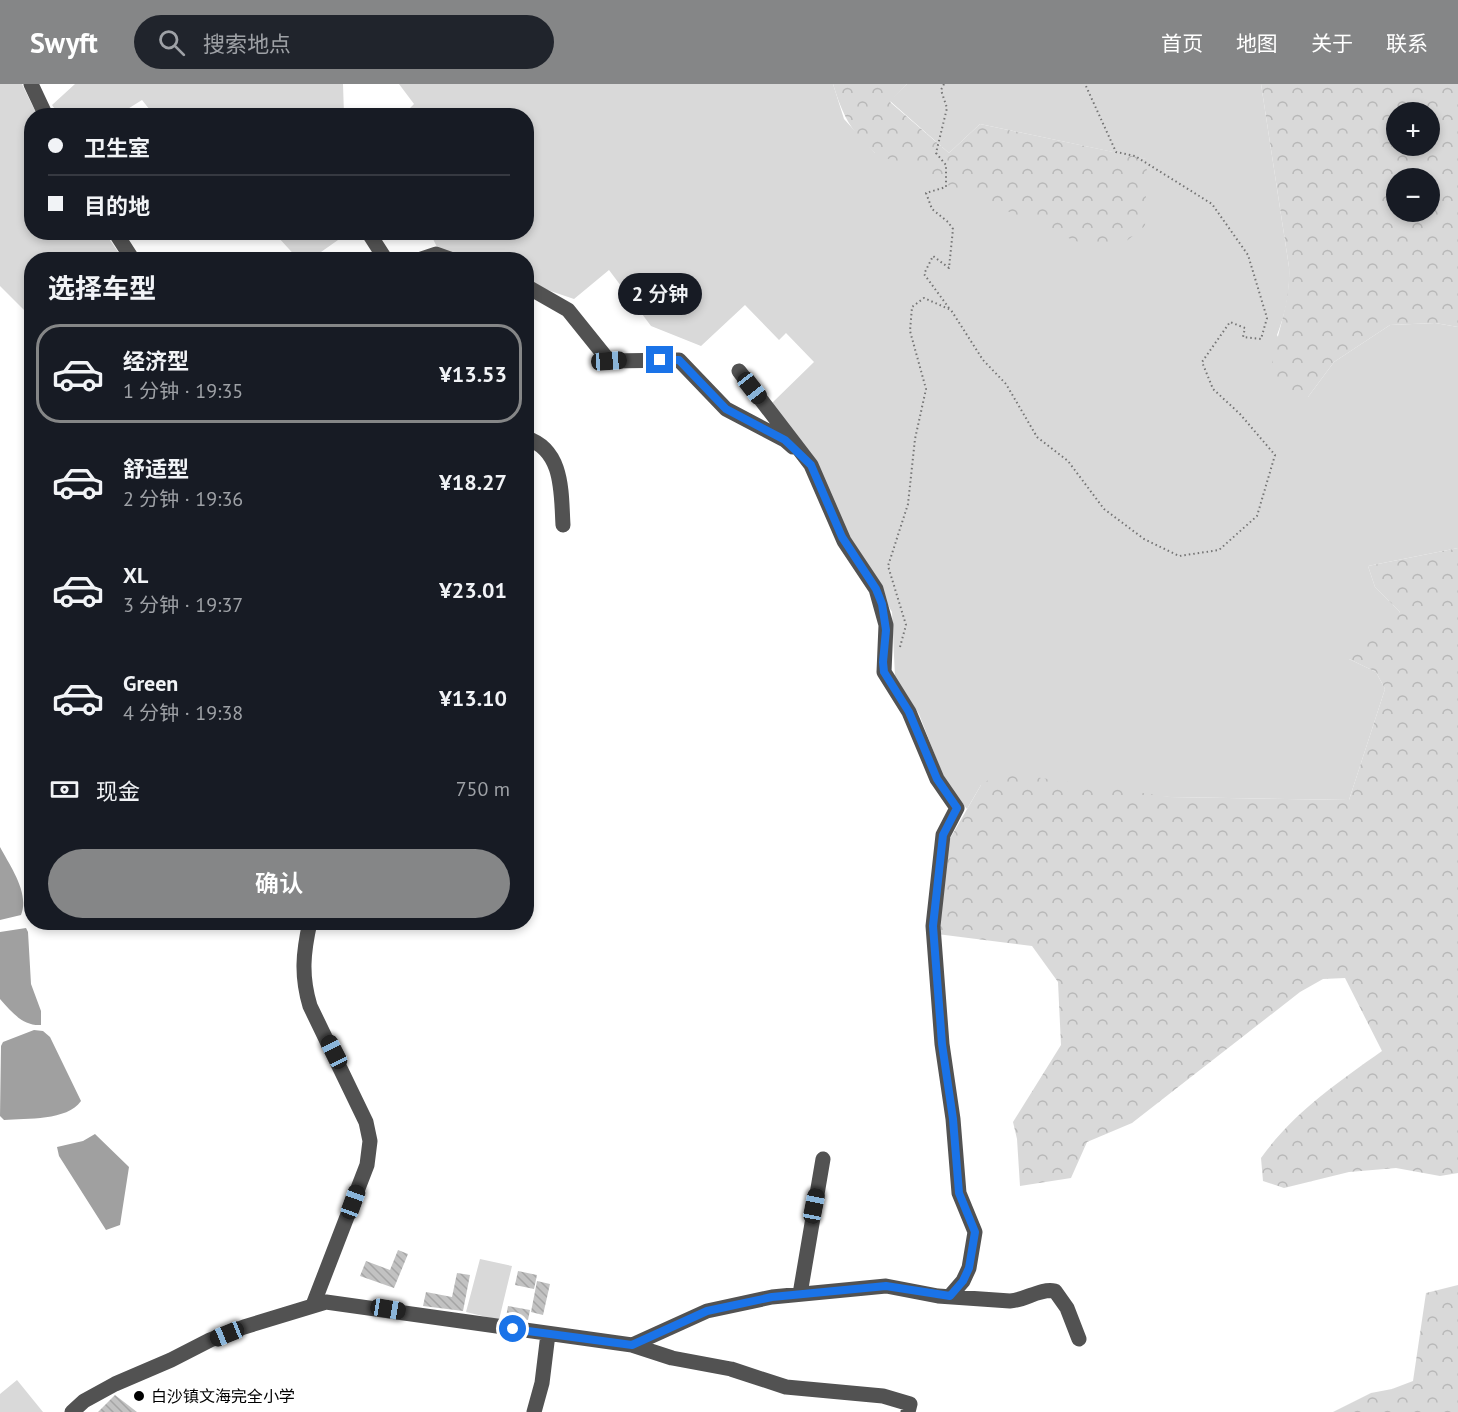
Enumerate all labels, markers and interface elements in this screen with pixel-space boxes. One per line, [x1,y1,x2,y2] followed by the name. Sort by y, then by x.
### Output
[134,15,554,69] search box
[30,24,98,61] text: Swyft
[155,26,188,59] icon: search
[203,30,291,58] text: 搜索地点
[1161,30,1203,57] text: 首页
[1236,30,1278,57] text: 地图
[1311,30,1353,57] text: 关于
[1386,30,1428,57] text: 联系
[1386,102,1440,222] map controls
[1386,102,1440,156] button: +
[84,134,150,162] text: 卫生室
[1386,168,1440,222] button: −
[84,192,150,220] text: 目的地
[48,271,156,305] text: 选择车型
[618,273,702,315] callout: 2 分钟
[632,281,688,307] text: 2 分钟
[646,346,673,373] route end
[51,347,105,401] icon: car
[123,347,189,375] text: 经济型
[590,351,628,371] car
[439,360,507,388] text: ¥13.53
[734,368,770,408] car
[123,378,243,404] text: 1 分钟 · 19:35
[51,455,105,509] icon: car
[123,455,189,483] text: 舒适型
[439,468,507,496] text: ¥18.27
[123,486,243,512] text: 2 分钟 · 19:36
[123,561,148,589] text: XL
[51,563,105,617] icon: car
[439,576,507,604] text: ¥23.01
[123,592,243,618] text: 3 分钟 · 19:37
[123,669,178,697] text: Green
[51,671,105,725] icon: car
[439,684,507,712] text: ¥13.10
[123,700,243,726] text: 4 分钟 · 19:38
[48,773,81,806] icon: cash
[456,776,510,802] text: 750 m
[96,777,140,805] text: 现金
[48,849,510,918] button: 确认
[318,1032,350,1072] car
[338,1182,368,1222] car
[802,1187,826,1225] car
[369,1297,407,1321] car
[499,1315,526,1342] route start
[207,1319,247,1349] car
[151,1386,295,1406] place label: 白沙镇文海完全小学
[132,1389,146,1403] marker: 白沙镇文海完全小学

